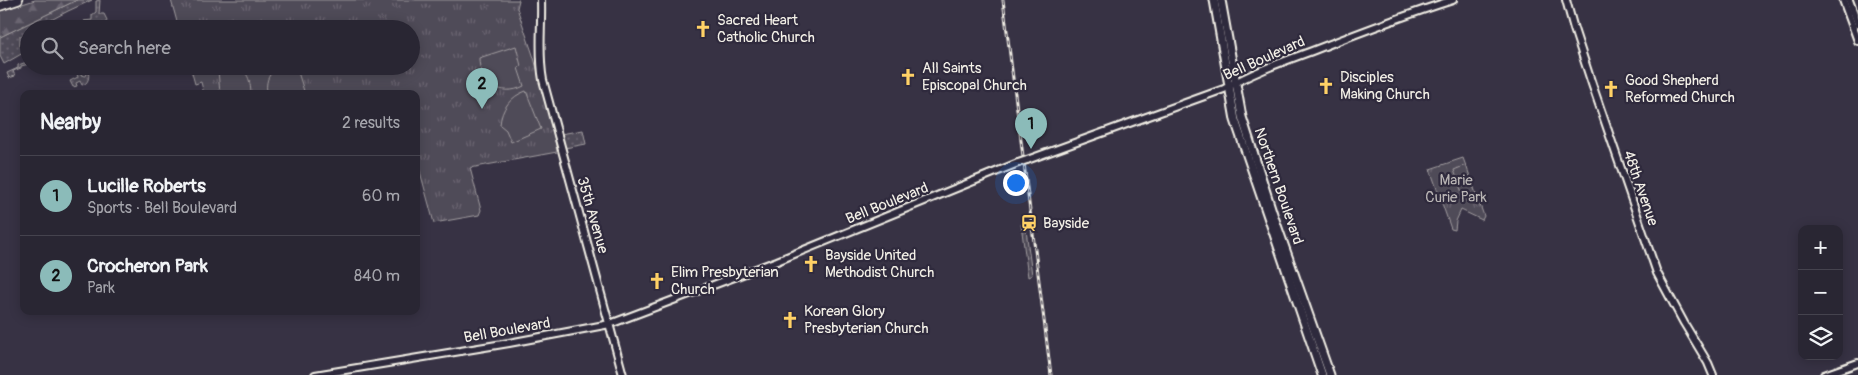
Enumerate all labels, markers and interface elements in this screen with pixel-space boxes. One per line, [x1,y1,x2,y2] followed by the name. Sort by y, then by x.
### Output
[717,11,815,47] place label: Sacred Heart Catholic Church
[693,19,713,39] church icon: Sacred Heart Catholic Church
[20,20,420,75] search box
[1220,32,1308,85] street label: Bell Boulevard
[38,34,66,62] icon: search
[78,36,171,60] text: Search here
[922,59,1027,95] place label: All Saints Episcopal Church
[898,67,918,87] church icon: All Saints Episcopal Church
[466,68,498,109] pin: 2
[1340,68,1430,104] place label: Disciples Making Church
[1625,71,1735,107] place label: Good Shepherd Reformed Church
[1316,76,1336,96] church icon: Disciples Making Church
[1601,79,1621,99] church icon: Good Shepherd Reformed Church
[1015,108,1047,149] pin: 1
[40,109,101,136] text: Nearby
[342,113,400,133] text: 2 results
[1250,125,1307,247] street label: Northern Boulevard
[1619,148,1663,229] street label: 48th Avenue
[1003,170,1029,196] your location
[1425,171,1488,207] park label: Marie Curie Park
[87,174,206,198] text: Lucille Roberts
[573,175,613,256] street label: 35th Avenue
[843,178,931,229] street label: Bell Boulevard
[53,186,59,206] text: 1
[362,186,400,206] text: 60 m
[87,198,237,218] text: Sports · Bell Boulevard
[1019,213,1039,233] station icon: Bayside
[1043,214,1090,233] place label: Bayside
[1798,225,1843,360] map controls
[1798,225,1843,270] button: +
[825,246,934,282] place label: Bayside United Methodist Church
[87,254,208,278] text: Crocheron Park
[801,254,821,274] church icon: Bayside United Methodist Church
[671,263,779,299] place label: Elim Presbyterian Church
[52,266,60,286] text: 2
[354,266,400,286] text: 840 m
[1798,270,1843,315] button: −
[647,271,667,291] church icon: Elim Presbyterian Church
[87,278,115,298] text: Park
[804,302,929,338] place label: Korean Glory Presbyterian Church
[780,310,800,330] church icon: Korean Glory Presbyterian Church
[462,314,552,347] street label: Bell Boulevard
[1798,315,1843,360] button: layers

